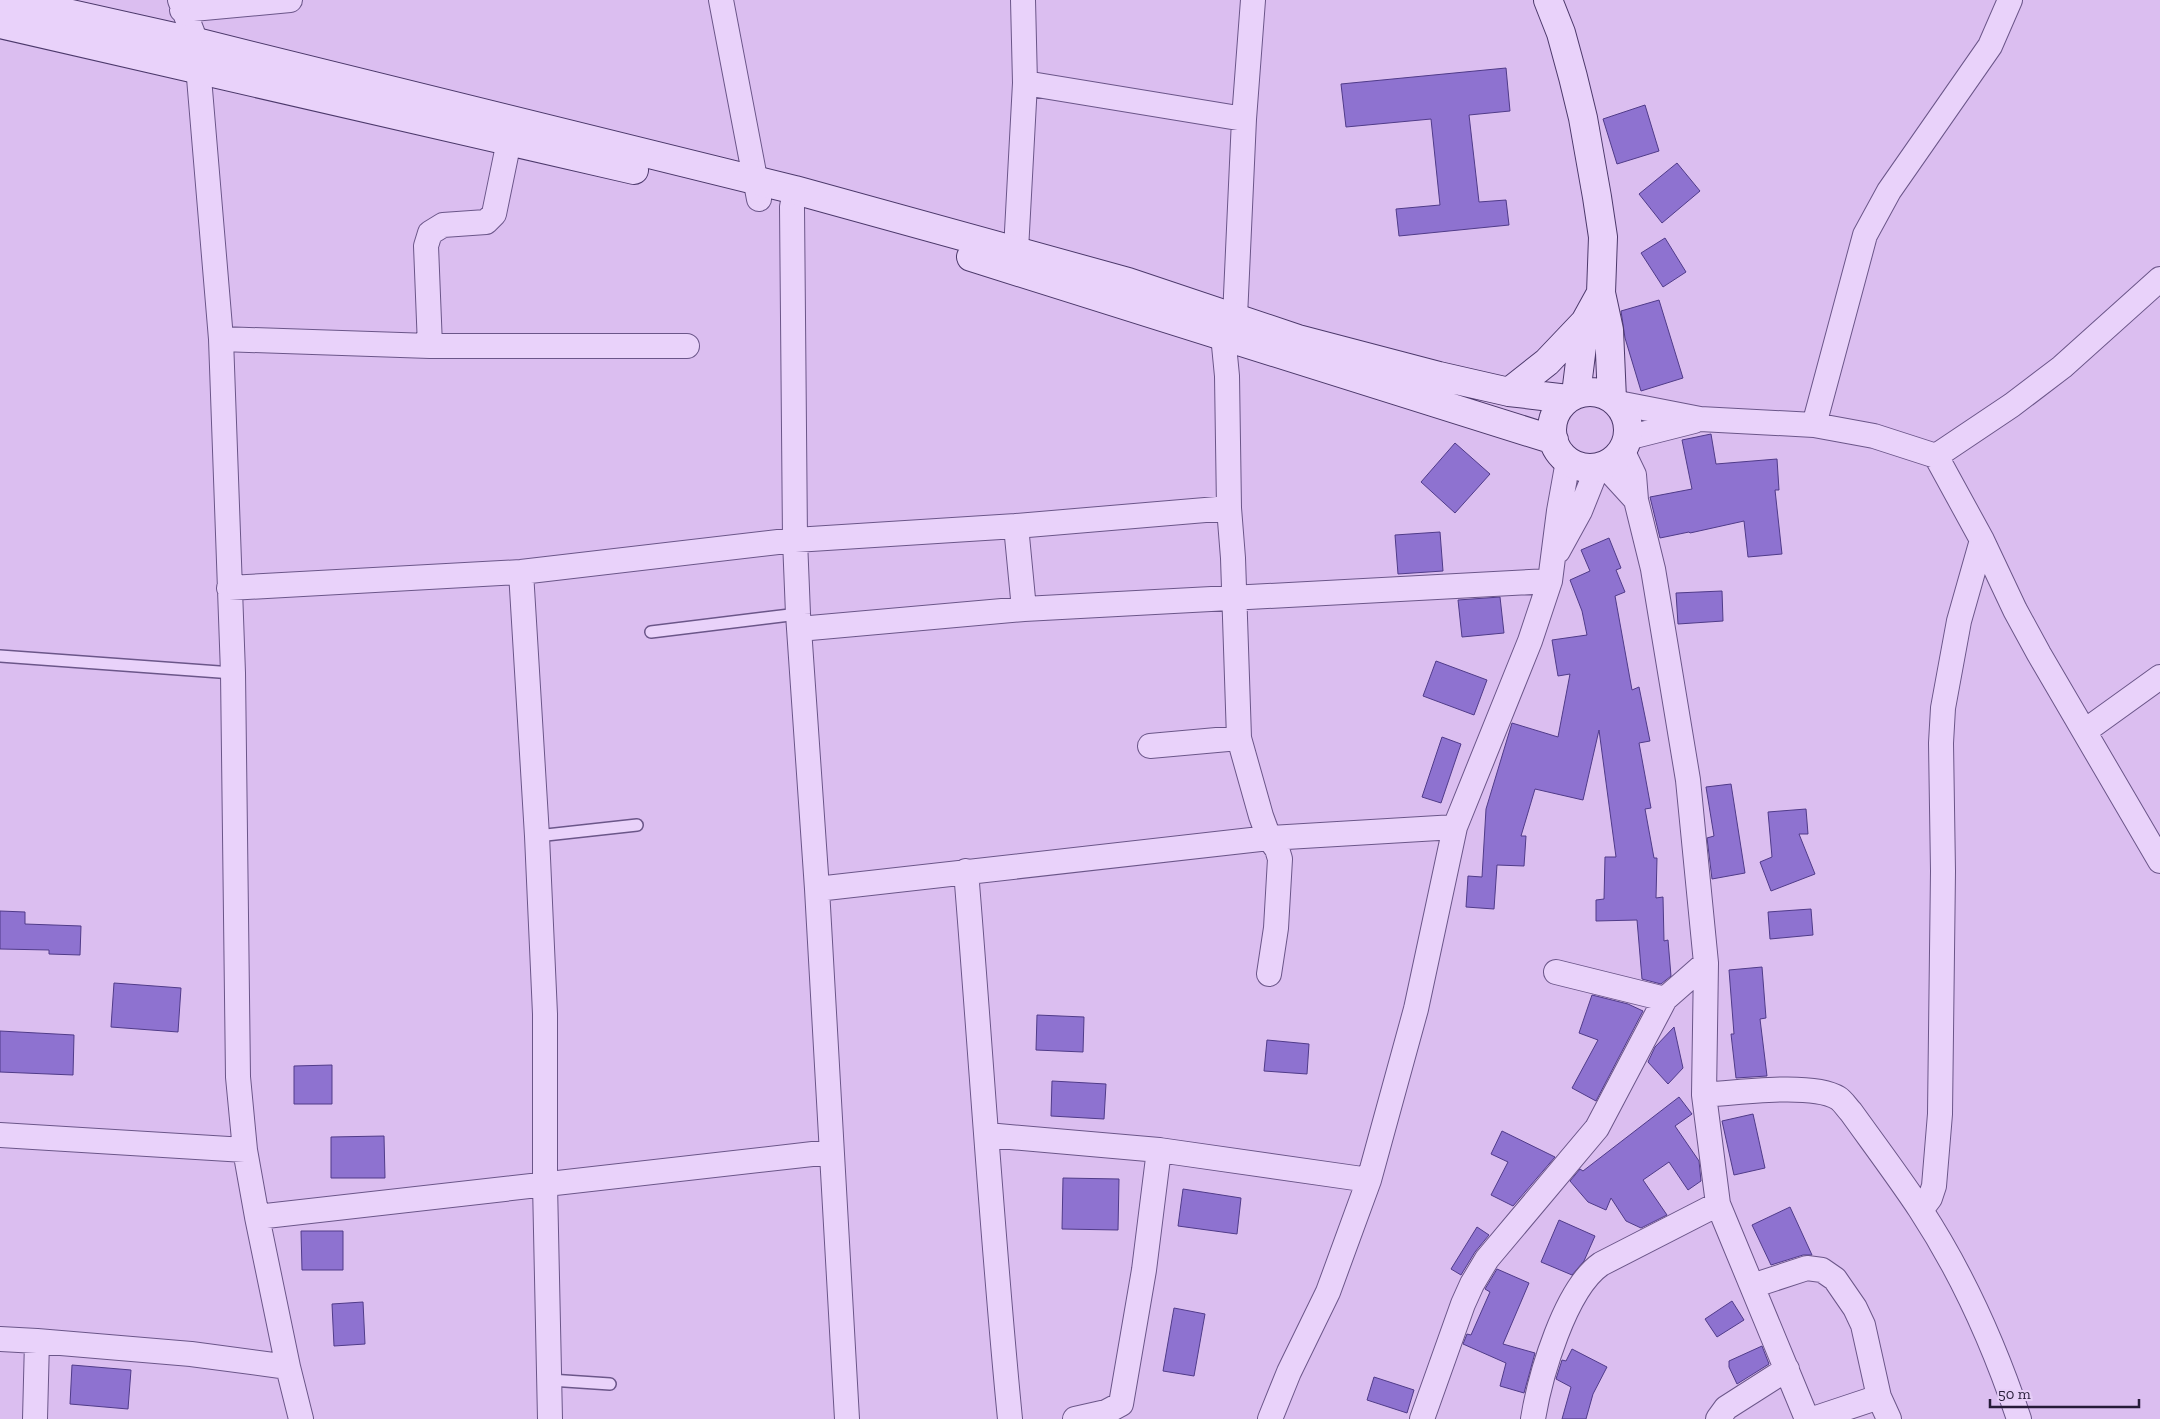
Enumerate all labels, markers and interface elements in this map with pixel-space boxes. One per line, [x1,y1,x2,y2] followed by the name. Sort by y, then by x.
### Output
[1990,1376,2139,1408] scale bar
[1998,1385,2031,1403] text: 50 m

